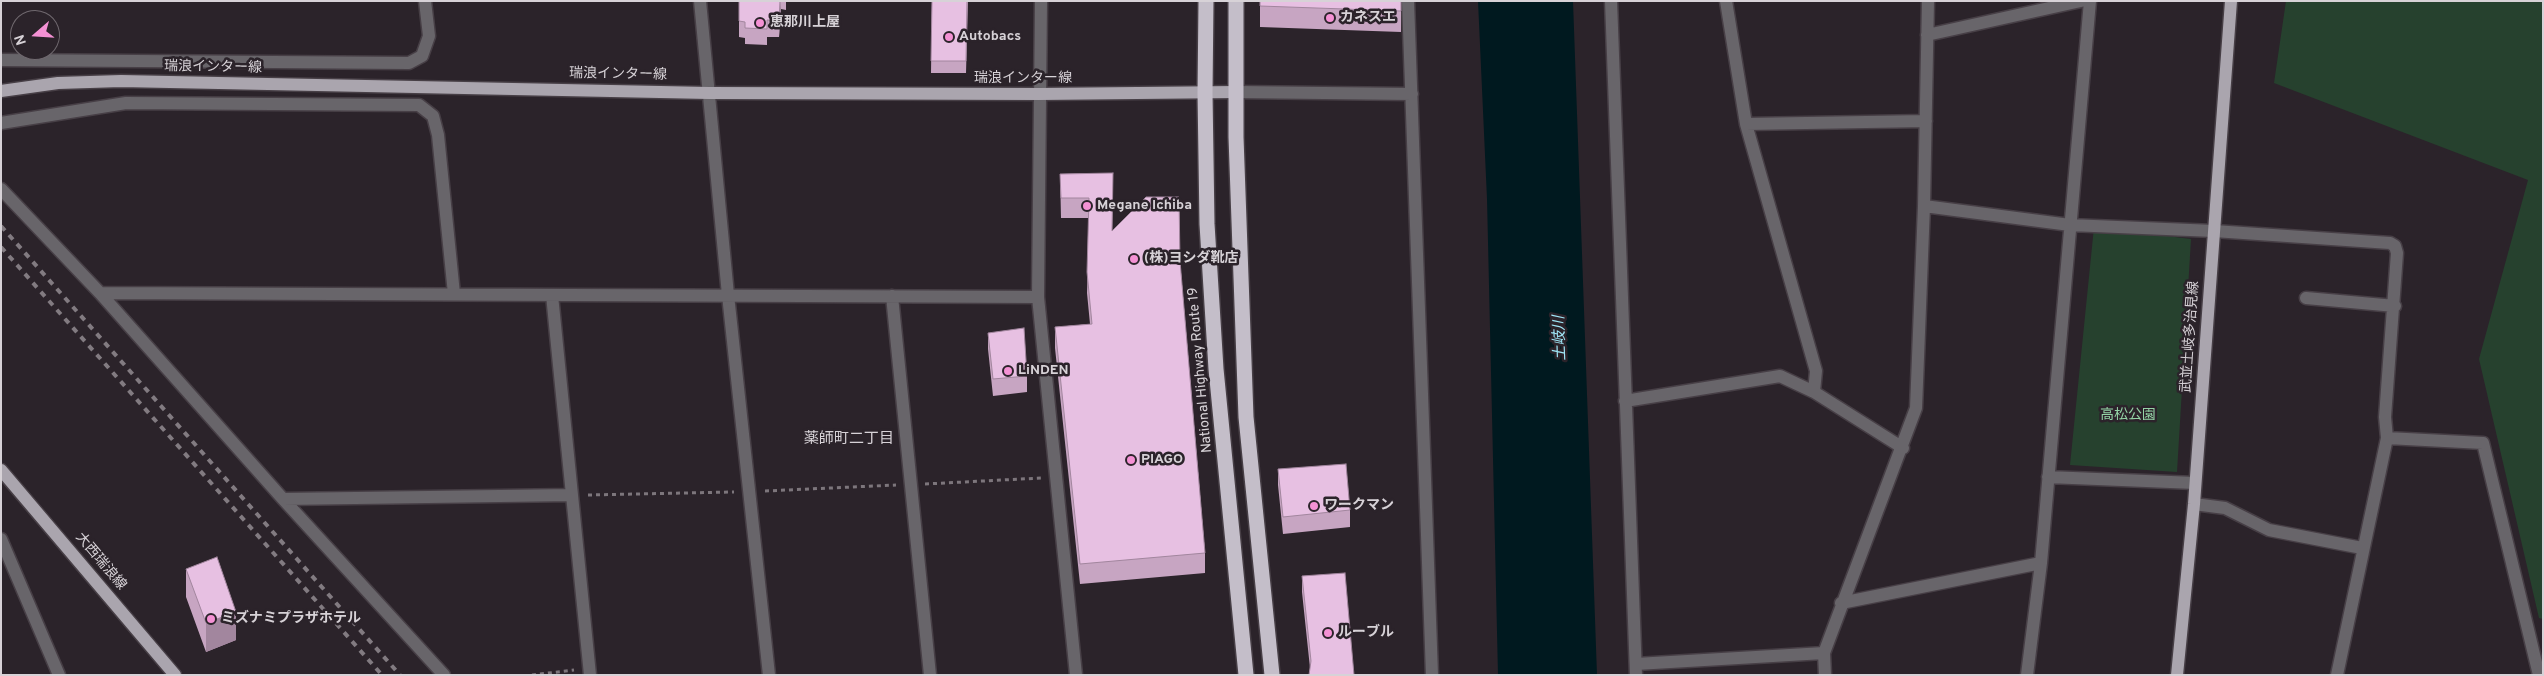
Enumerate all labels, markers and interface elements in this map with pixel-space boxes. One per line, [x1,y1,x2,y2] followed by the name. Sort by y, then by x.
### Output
[10,10,60,60] north arrow
[1340,10,1396,26] place label: カネスエ
[1324,12,1336,24] marker: カネスエ
[770,15,840,31] place label: 恵那川上屋
[754,17,766,29] marker: 恵那川上屋
[959,29,1021,45] place label: Autobacs
[943,31,955,43] marker: Autobacs
[12,32,31,47] text: N
[164,59,262,77] street label: 瑞浪インター線
[569,66,667,84] street label: 瑞浪インター線
[974,71,1072,87] street label: 瑞浪インター線
[1097,198,1192,214] place label: Megane Ichiba
[1081,200,1093,212] marker: Megane Ichiba
[1144,251,1238,267] place label: (株)ヨシダ靴店
[1128,253,1140,265] marker: (株)ヨシダ靴店
[2179,281,2203,393] street label: 武並土岐多治見線
[1185,286,1217,454] street label: National Highway Route 19
[1551,315,1571,361] water label: 土岐川
[1018,363,1069,379] place label: LiNDEN
[1002,365,1014,377] marker: LiNDEN
[2100,408,2156,424] park label: 高松公園
[804,431,894,449] district label: 薬師町二丁目
[1141,452,1183,468] place label: PIAGO
[1125,454,1137,466] marker: PIAGO
[1324,498,1394,514] place label: ワークマン
[1308,500,1320,512] marker: ワークマン
[71,530,129,594] street label: 大西瑞浪線
[221,611,361,627] place label: ミズナミプラザホテル
[205,613,217,625] marker: ミズナミプラザホテル
[1338,625,1394,641] place label: ルーブル
[1322,627,1334,639] marker: ルーブル

